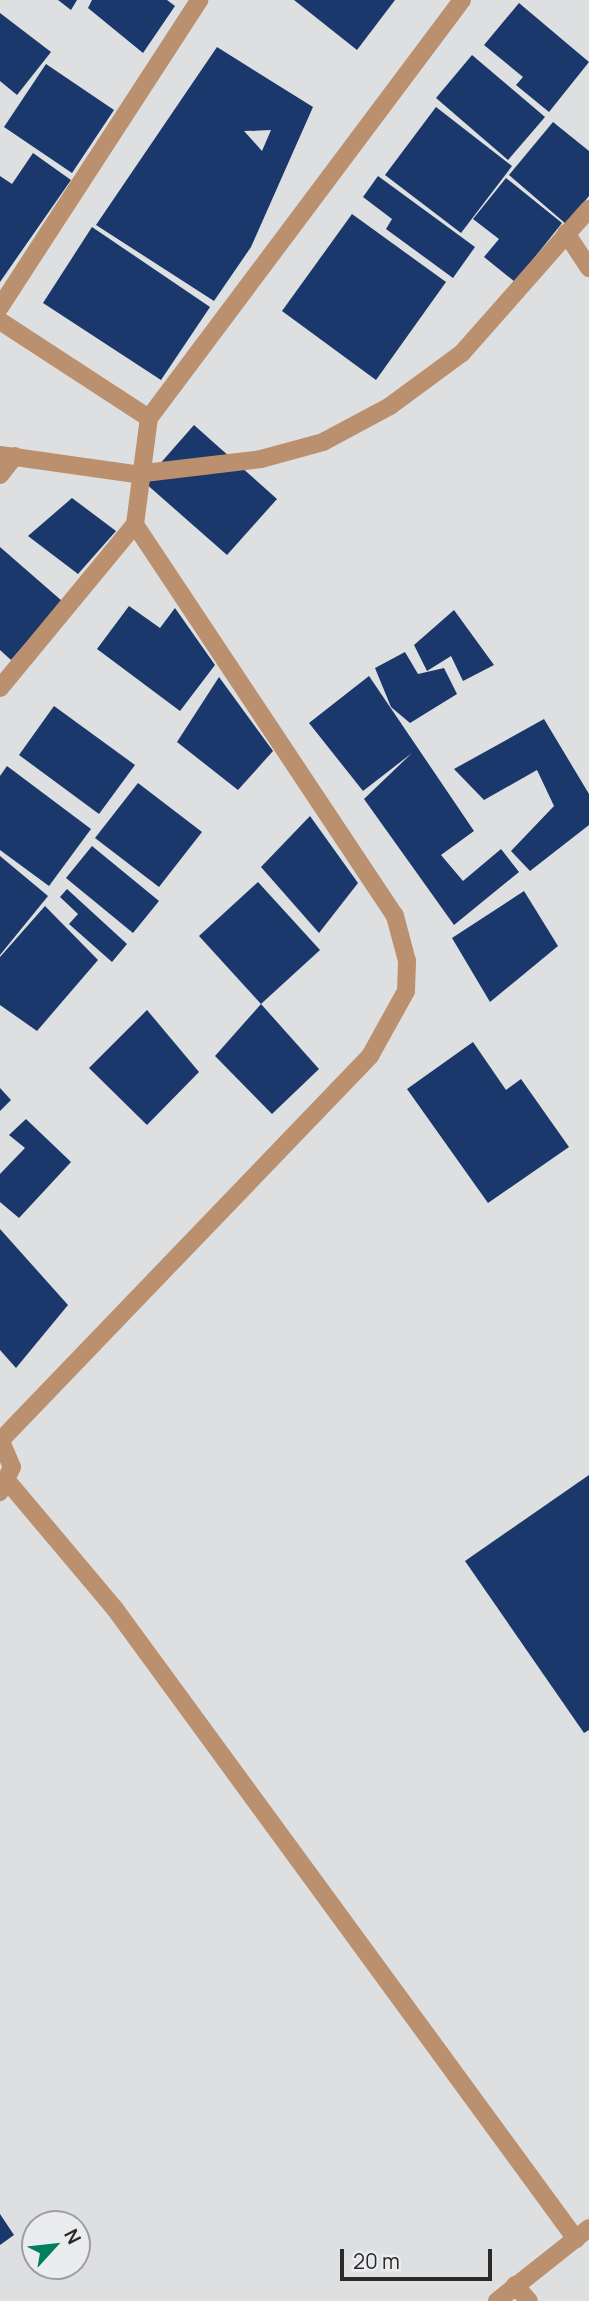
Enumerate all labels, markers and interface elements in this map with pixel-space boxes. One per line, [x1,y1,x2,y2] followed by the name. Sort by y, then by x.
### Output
[21,2210,91,2280] north arrow
[58,2224,88,2248] text: N
[344,2234,496,2278] scale bar
[353,2247,400,2275] text: 20 m

